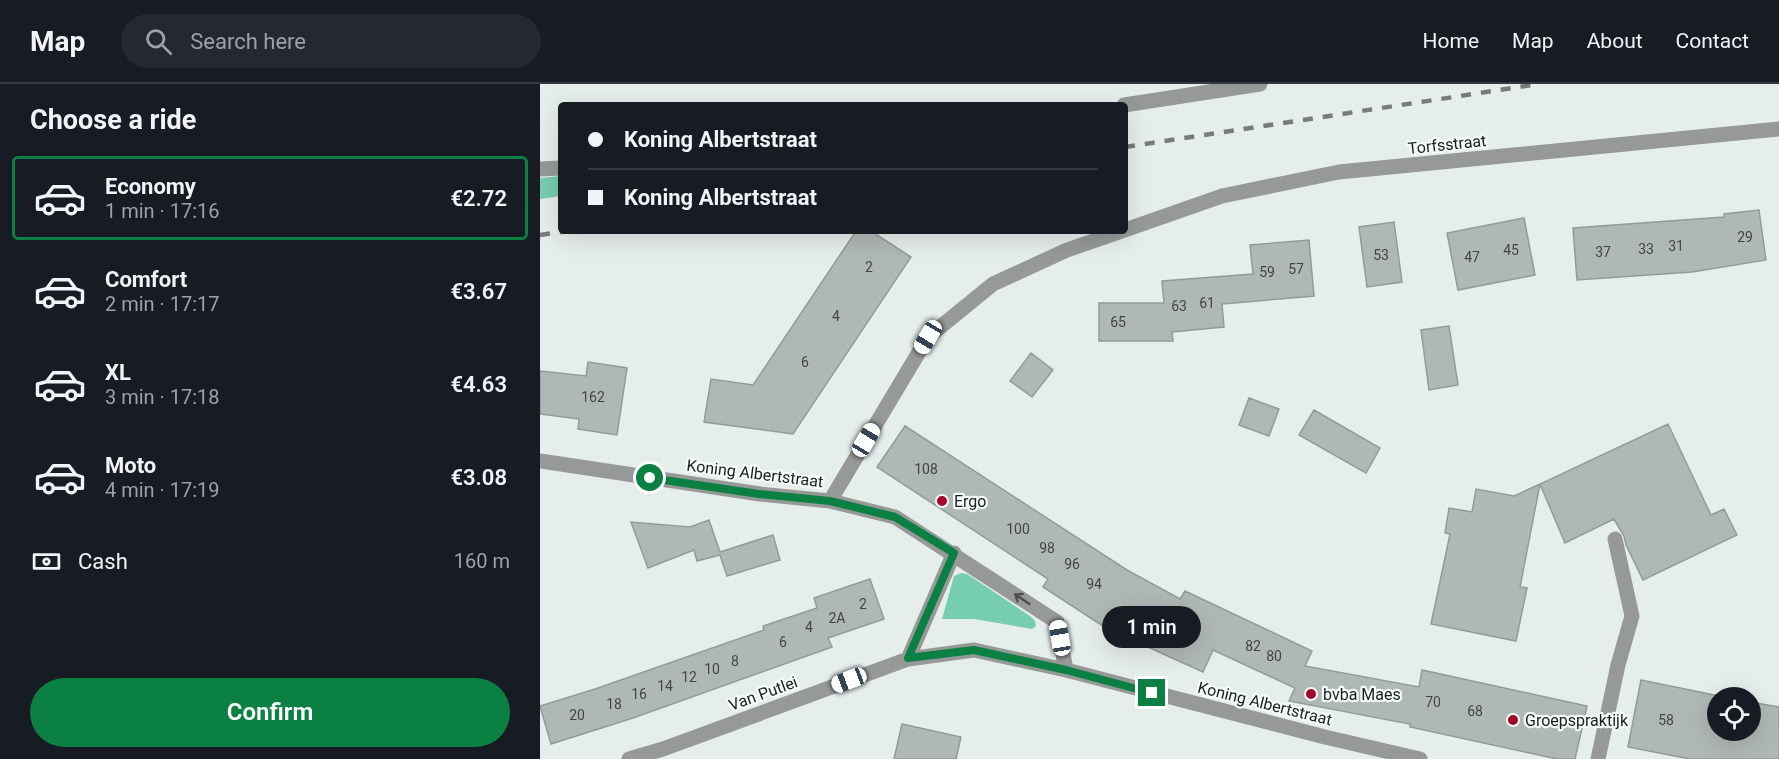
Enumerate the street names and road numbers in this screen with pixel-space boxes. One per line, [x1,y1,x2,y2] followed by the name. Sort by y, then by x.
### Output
[1407,131,1487,158] street label: Torfsstraat
[686,456,824,491] street label: Koning Albertstraat
[726,672,800,715] street label: Van Putlei
[1196,678,1334,729] street label: Koning Albertstraat

